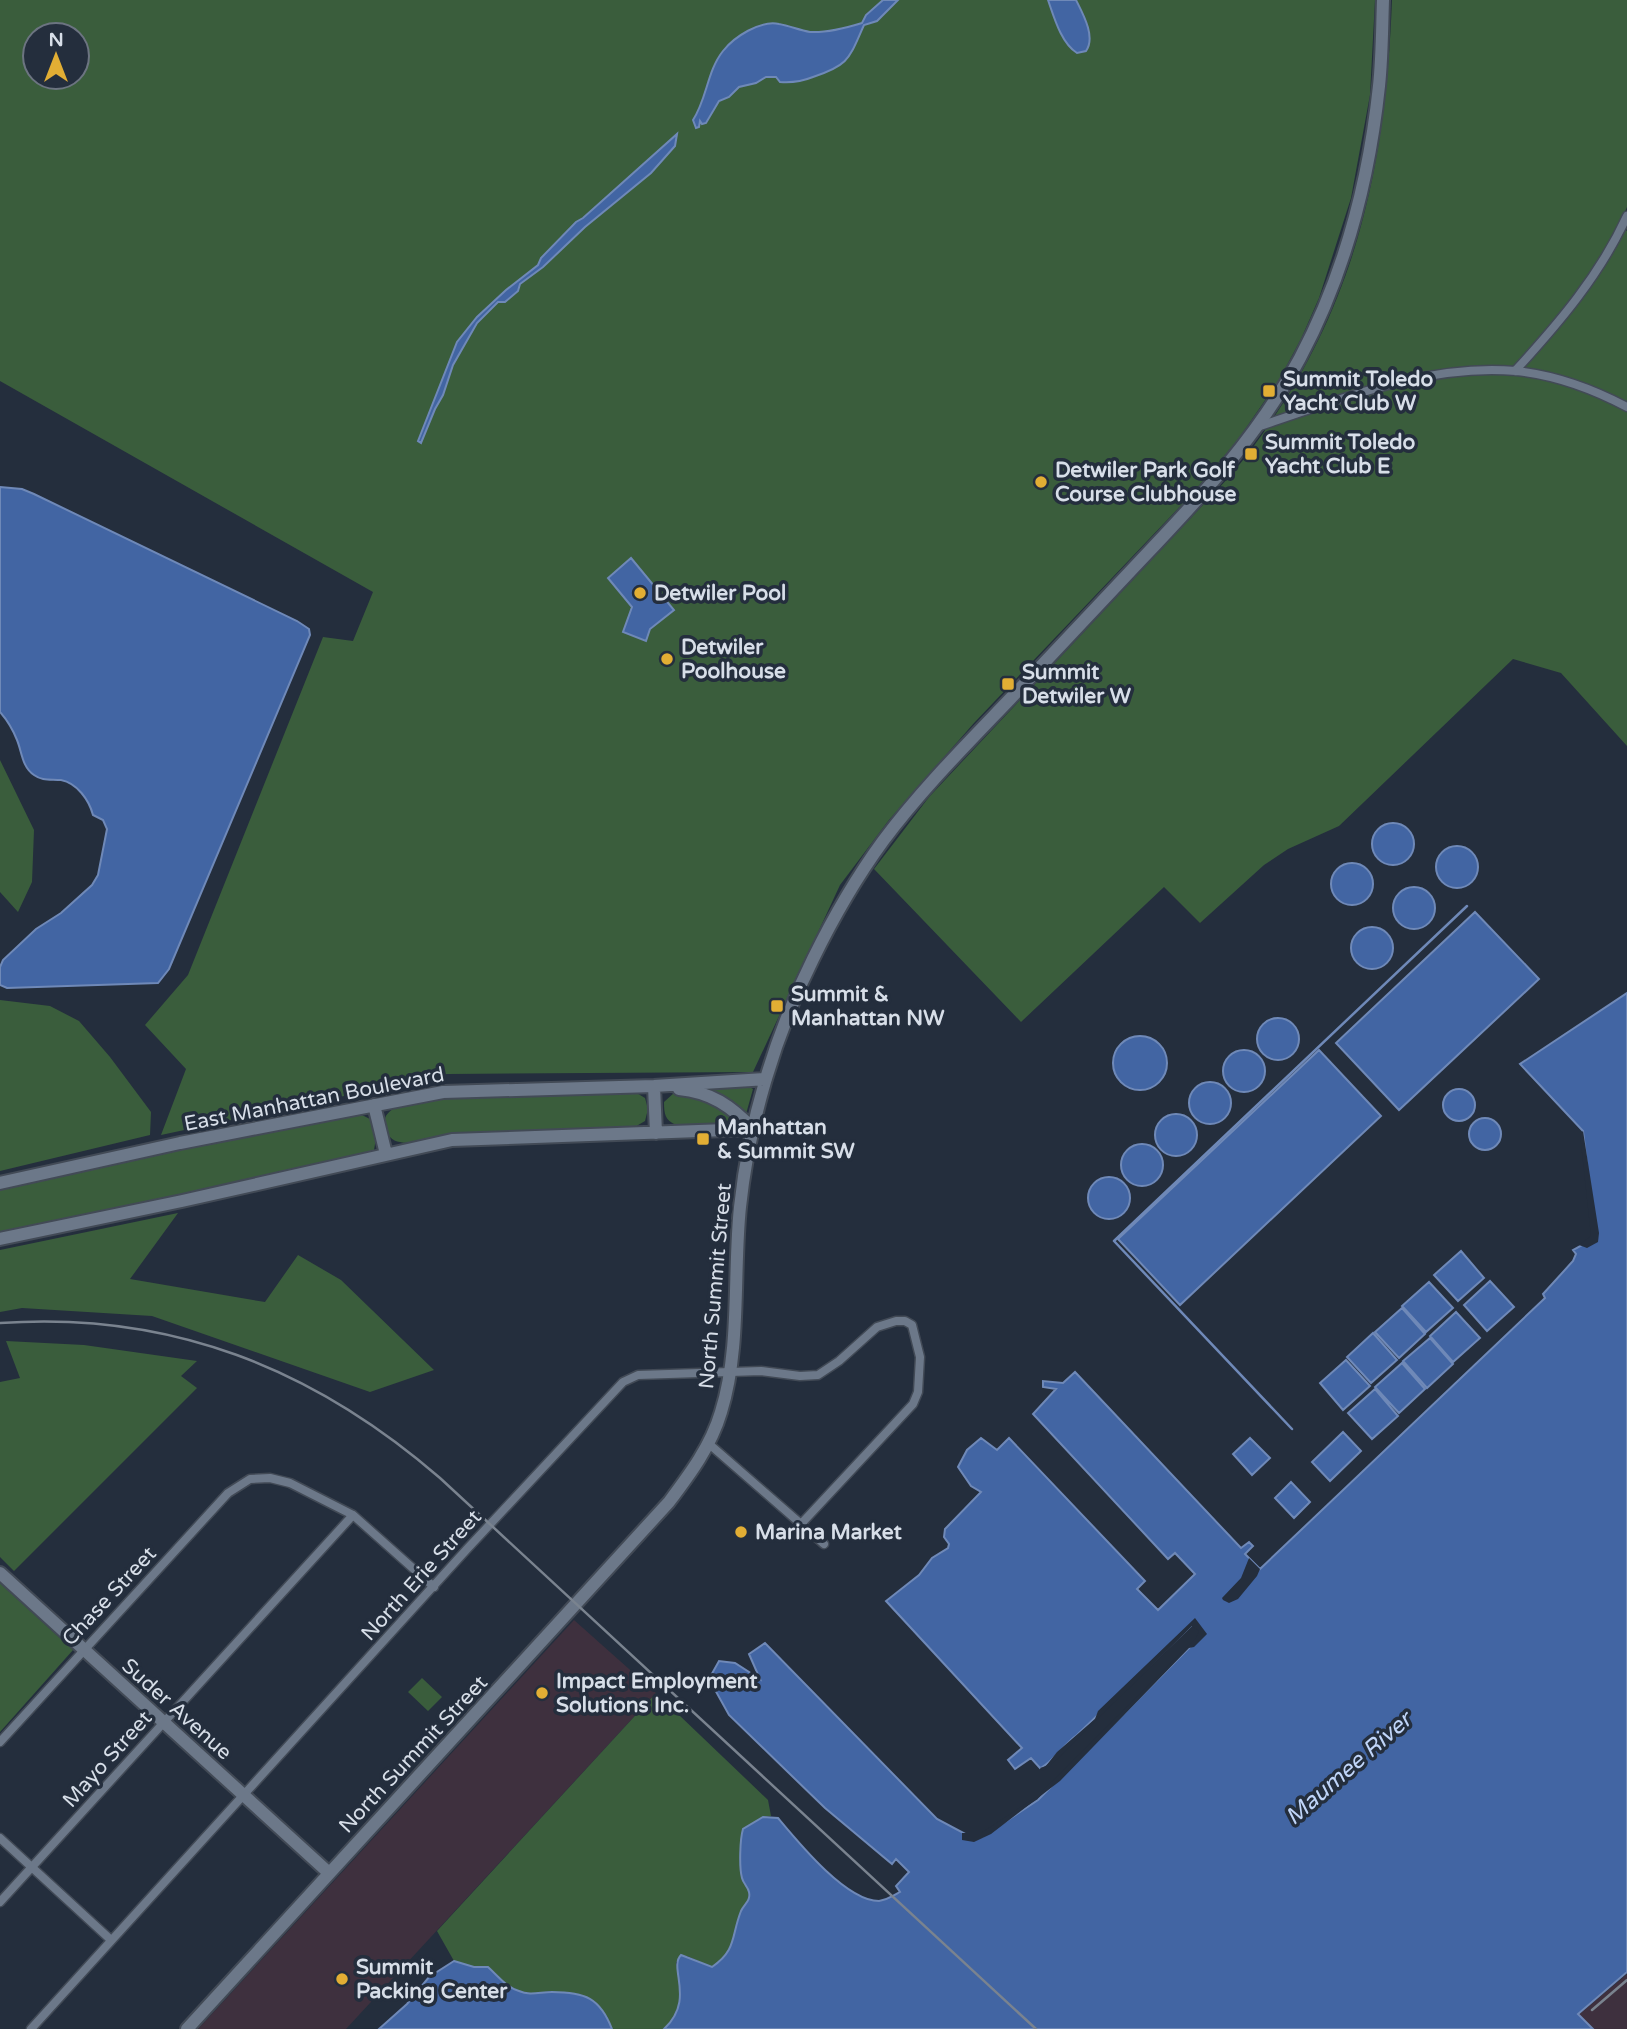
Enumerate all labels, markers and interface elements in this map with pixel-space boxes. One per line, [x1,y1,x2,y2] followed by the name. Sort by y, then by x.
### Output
[21,21,91,91] north arrow
[48,29,64,51] text: N
[1283,367,1433,416] place label: Summit Toledo Yacht Club W
[1261,383,1277,399] marker: Summit Toledo Yacht Club W
[1265,430,1415,479] place label: Summit Toledo Yacht Club E
[1243,446,1259,462] marker: Summit Toledo Yacht Club E
[1055,458,1237,507] place label: Detwiler Park Golf Course Clubhouse
[1033,474,1049,490] marker: Detwiler Park Golf Course Clubhouse
[654,581,786,606] place label: Detwiler Pool
[632,585,648,601] marker: Detwiler Pool
[681,635,786,684] place label: Detwiler Poolhouse
[659,651,675,667] marker: Detwiler Poolhouse
[1022,660,1132,709] place label: Summit Detwiler W
[1000,676,1016,692] marker: Summit Detwiler W
[791,982,945,1031] place label: Summit & Manhattan NW
[769,998,785,1014] marker: Summit & Manhattan NW
[182,1062,446,1137] street label: East Manhattan Boulevard
[717,1115,856,1164] place label: Manhattan & Summit SW
[695,1131,711,1147] marker: Manhattan & Summit SW
[694,1182,737,1390] street label: North Summit Street
[356,1505,487,1646] street label: North Erie Street
[755,1520,902,1545] place label: Marina Market
[733,1524,749,1540] marker: Marina Market
[57,1542,162,1651] street label: Chase Street
[117,1653,237,1765] street label: Suder Avenue
[556,1669,757,1718] place label: Impact Employment Solutions Inc.
[334,1670,493,1838] street label: North Summit Street
[534,1685,550,1701] marker: Impact Employment Solutions Inc.
[1280,1704,1420,1831] water label: Maumee River
[58,1706,157,1813] street label: Mayo Street
[356,1955,508,2004] place label: Summit Packing Center
[334,1971,350,1987] marker: Summit Packing Center

